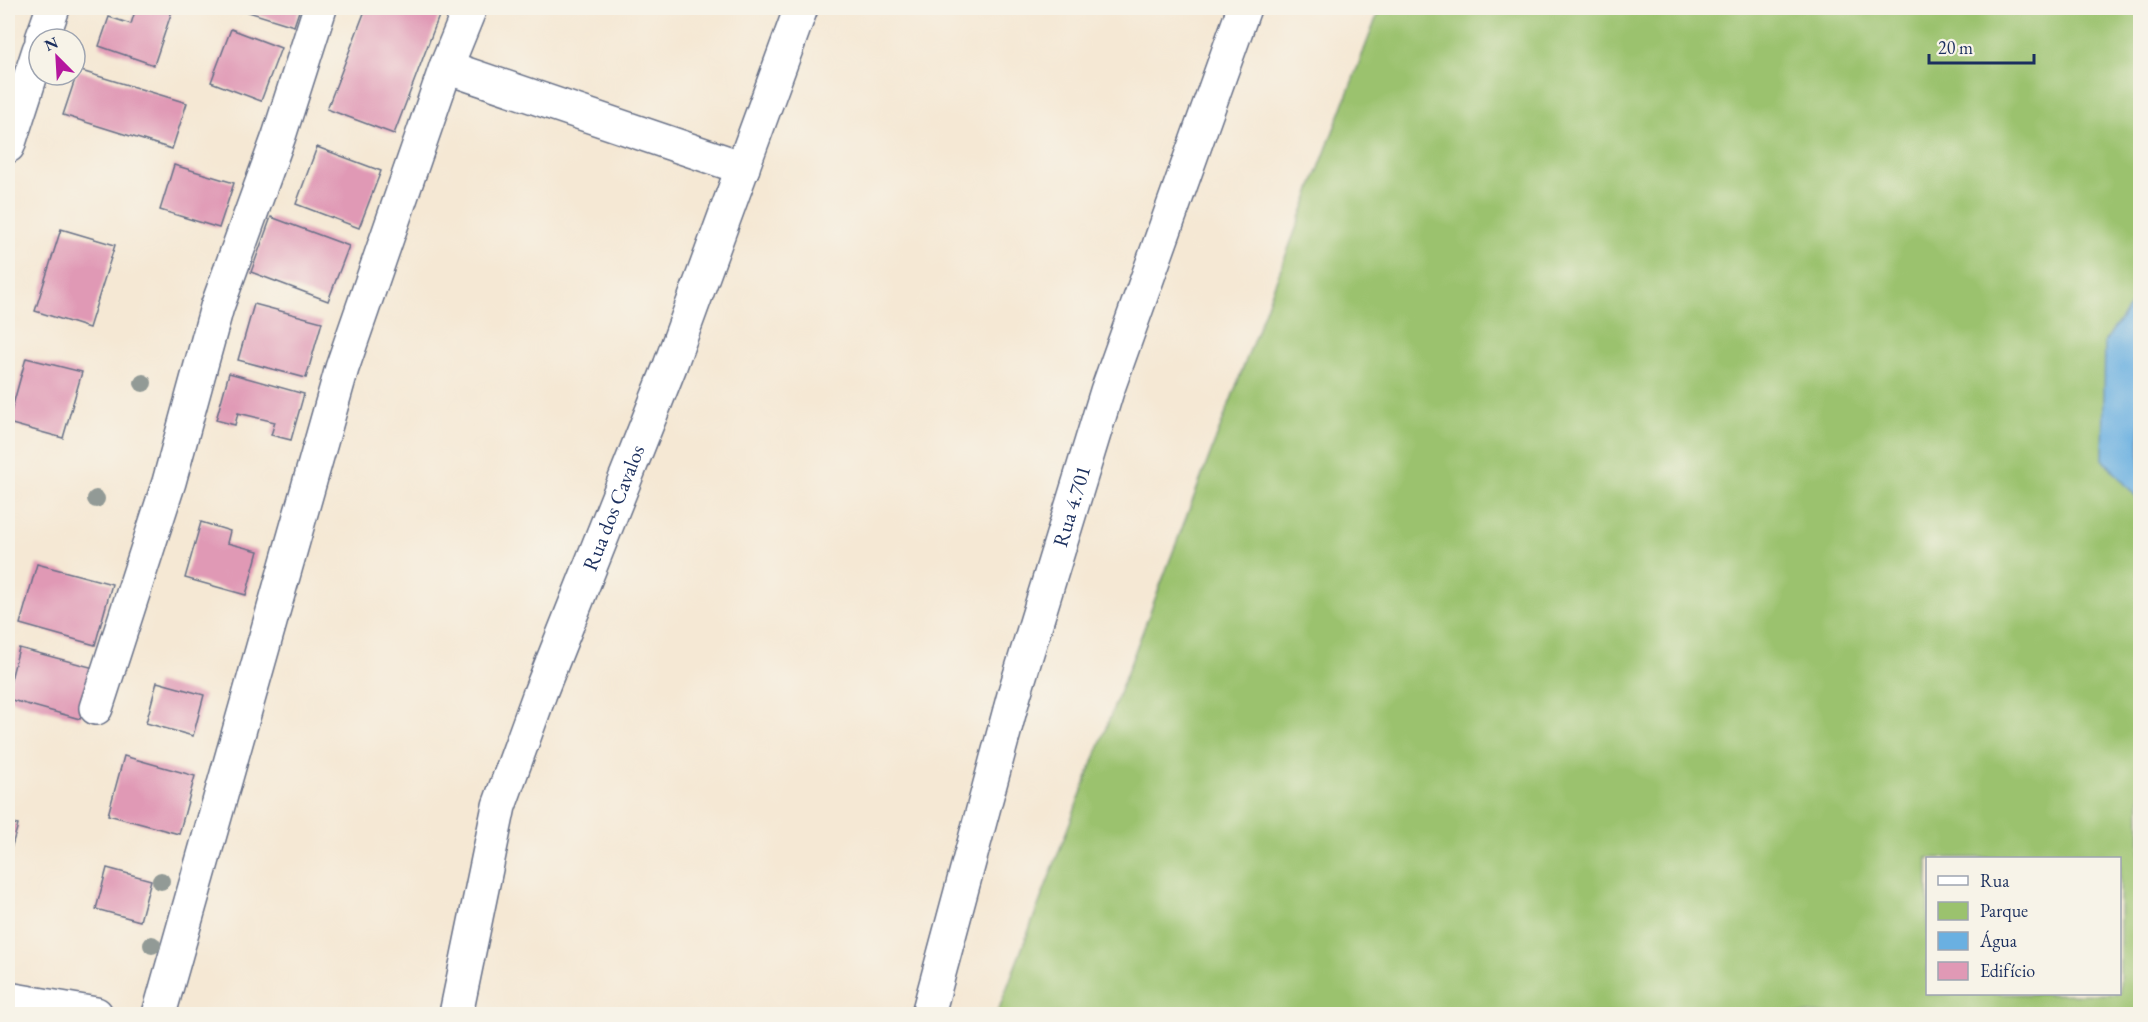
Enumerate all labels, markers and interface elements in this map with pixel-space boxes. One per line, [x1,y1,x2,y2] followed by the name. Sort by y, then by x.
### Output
[27,27,87,87] north arrow
[1929,27,2034,65] scale bar
[41,32,61,56] text: N
[1938,36,1973,59] text: 20 m
[576,440,650,574] street label: Rua dos Cavalos
[1046,462,1097,550] street label: Rua 4.701
[1926,857,2121,995] legend
[1980,869,2010,892] text: Rua
[1980,899,2028,922] text: Parque
[1979,929,2018,952] text: Água
[1980,959,2035,982] text: Edifício

